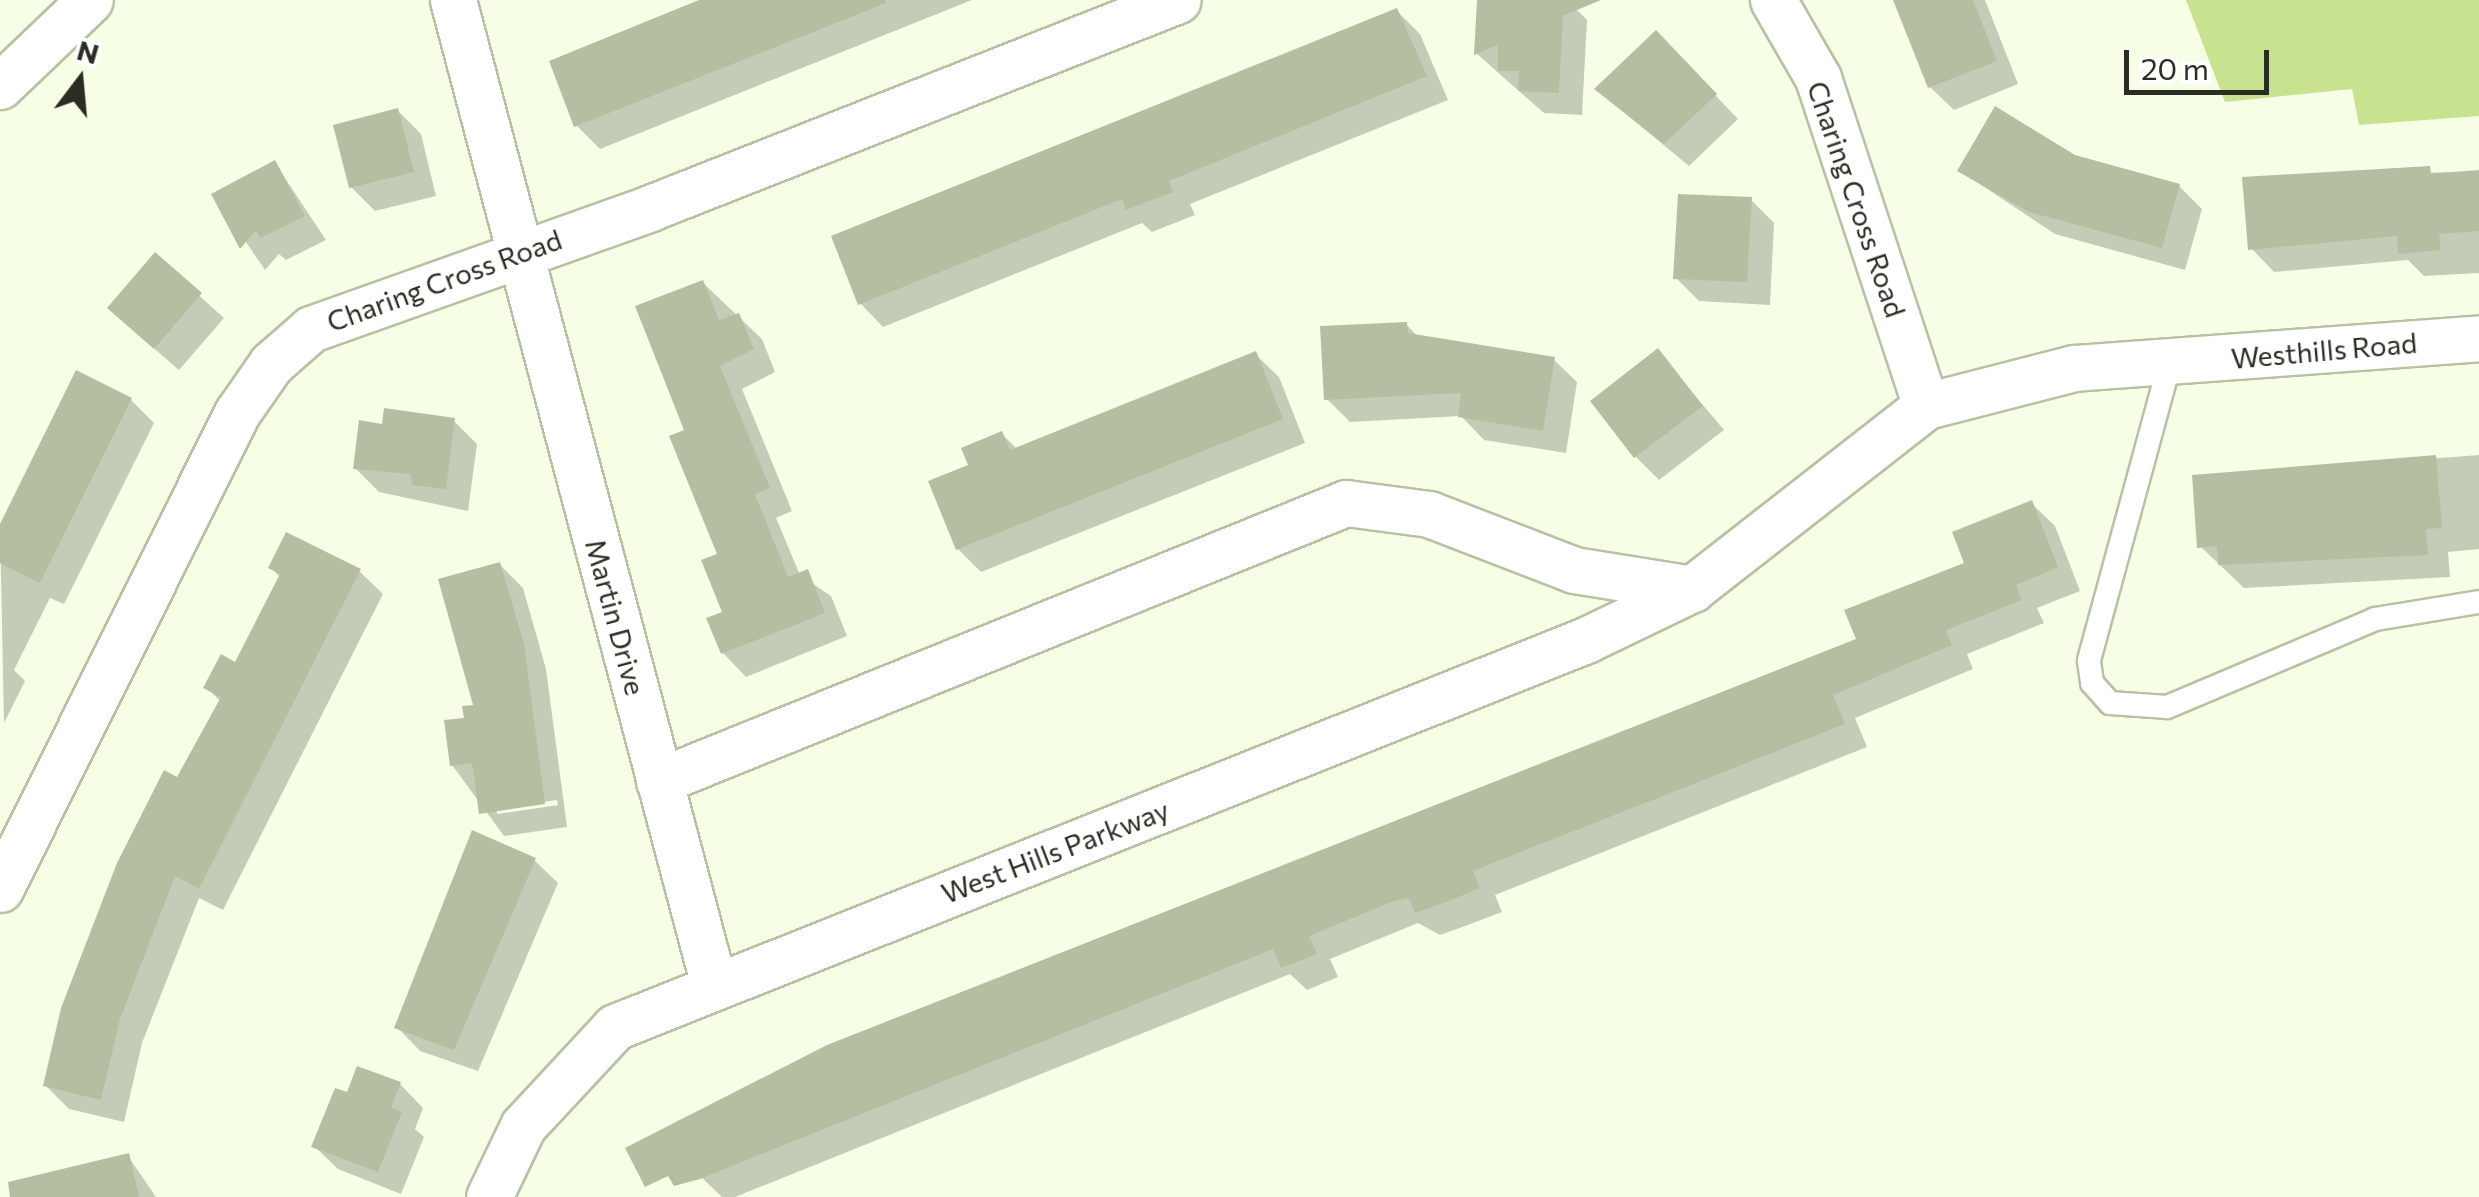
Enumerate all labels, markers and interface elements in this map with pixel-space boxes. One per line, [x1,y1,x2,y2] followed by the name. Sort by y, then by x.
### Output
[30,30,130,130] north arrow
[2129,30,2274,92] scale bar
[73,32,103,70] text: N
[2141,49,2209,86] text: 20 m
[1801,77,1913,321] street label: Charing Cross Road
[322,222,566,338] street label: Charing Cross Road
[2230,325,2418,375] street label: Westhills Road
[579,535,653,699] street label: Martin Drive
[937,792,1173,910] street label: West Hills Parkway

